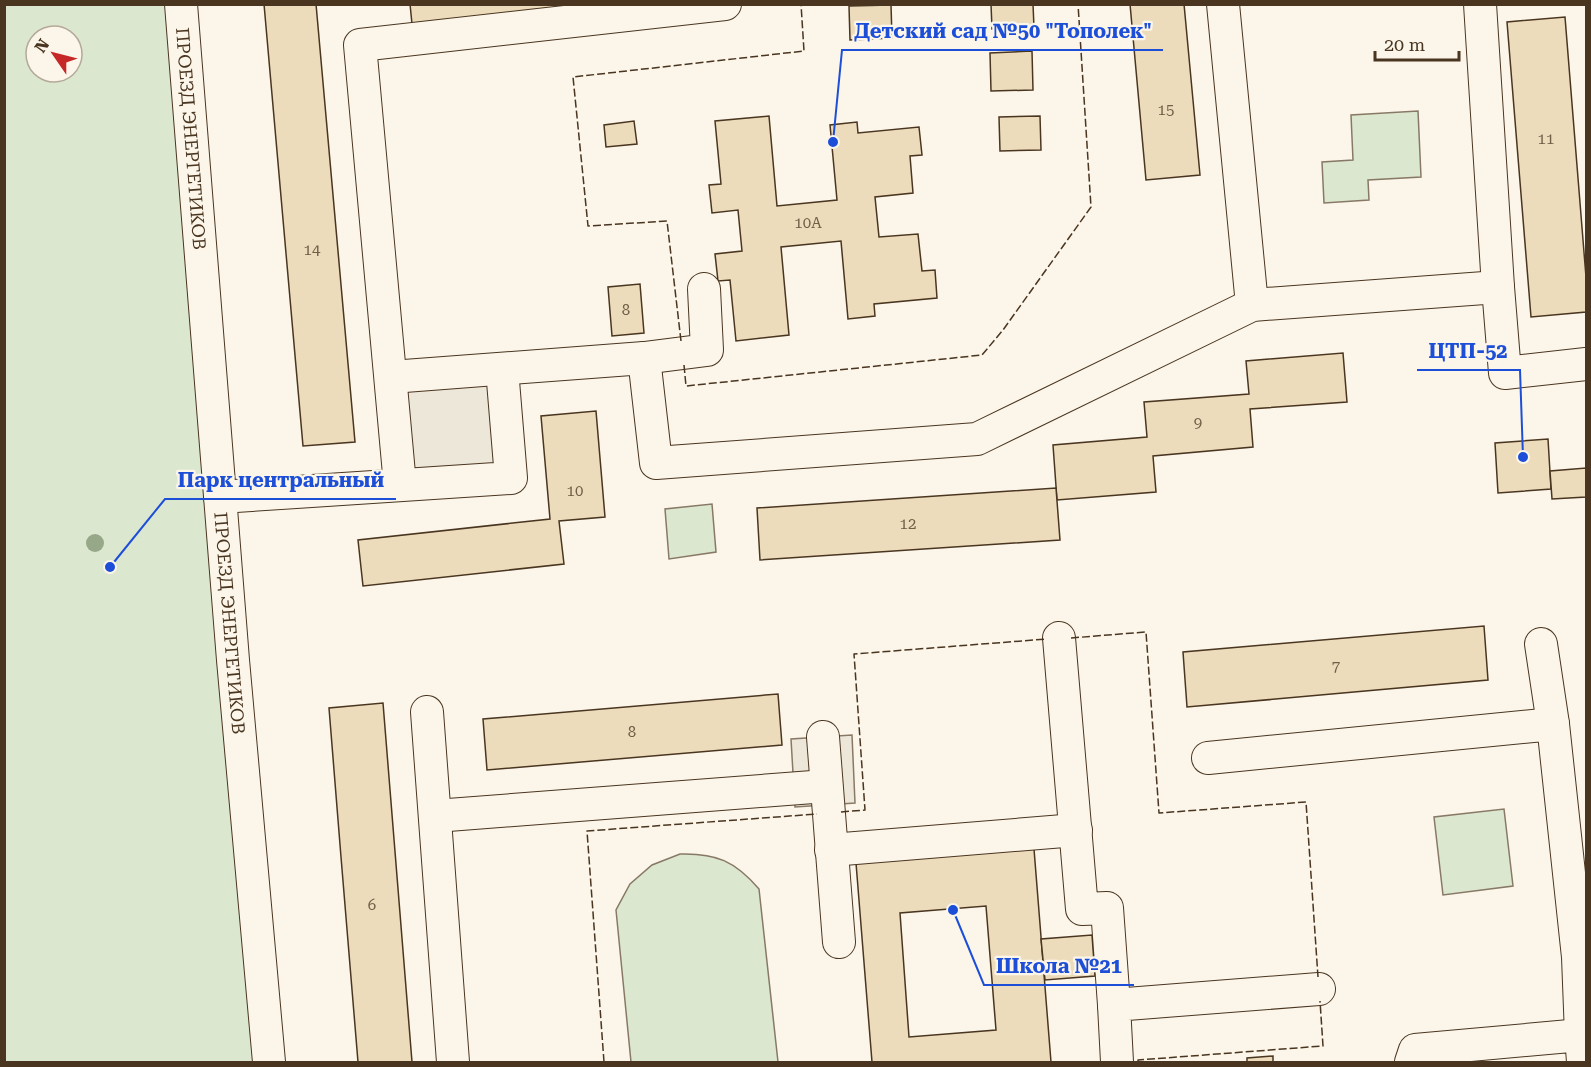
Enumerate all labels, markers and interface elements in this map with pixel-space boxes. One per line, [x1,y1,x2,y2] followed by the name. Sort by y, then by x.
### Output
[842,12,1163,50] callout: Детский сад №50 "Тополек"
[854,19,1152,43] text: Детский сад №50 "Тополек"
[24,24,84,84] north arrow
[1375,24,1459,62] scale bar
[172,27,211,250] street label: ПРОЕЗД ЭНЕРГЕТИКОВ
[1384,34,1425,55] text: 20 m
[31,35,53,56] text: N
[1158,101,1174,119] house number: 15
[1538,130,1554,148] house number: 11
[794,214,822,232] house number: 10А
[304,241,321,259] house number: 14
[622,301,630,319] house number: 8
[1417,332,1520,370] callout: ЦТП-52
[1428,339,1508,363] text: ЦТП-52
[1194,414,1202,432] house number: 9
[165,461,396,499] callout: Парк центральный
[178,468,384,492] text: Парк центральный
[567,482,583,500] house number: 10
[211,511,250,735] street label: ПРОЕЗД ЭНЕРГЕТИКОВ
[900,515,916,533] house number: 12
[1332,657,1340,675] house number: 7
[628,723,636,741] house number: 8
[368,896,376,914] house number: 6
[984,947,1134,985] callout: Школа №21
[996,954,1122,978] text: Школа №21

